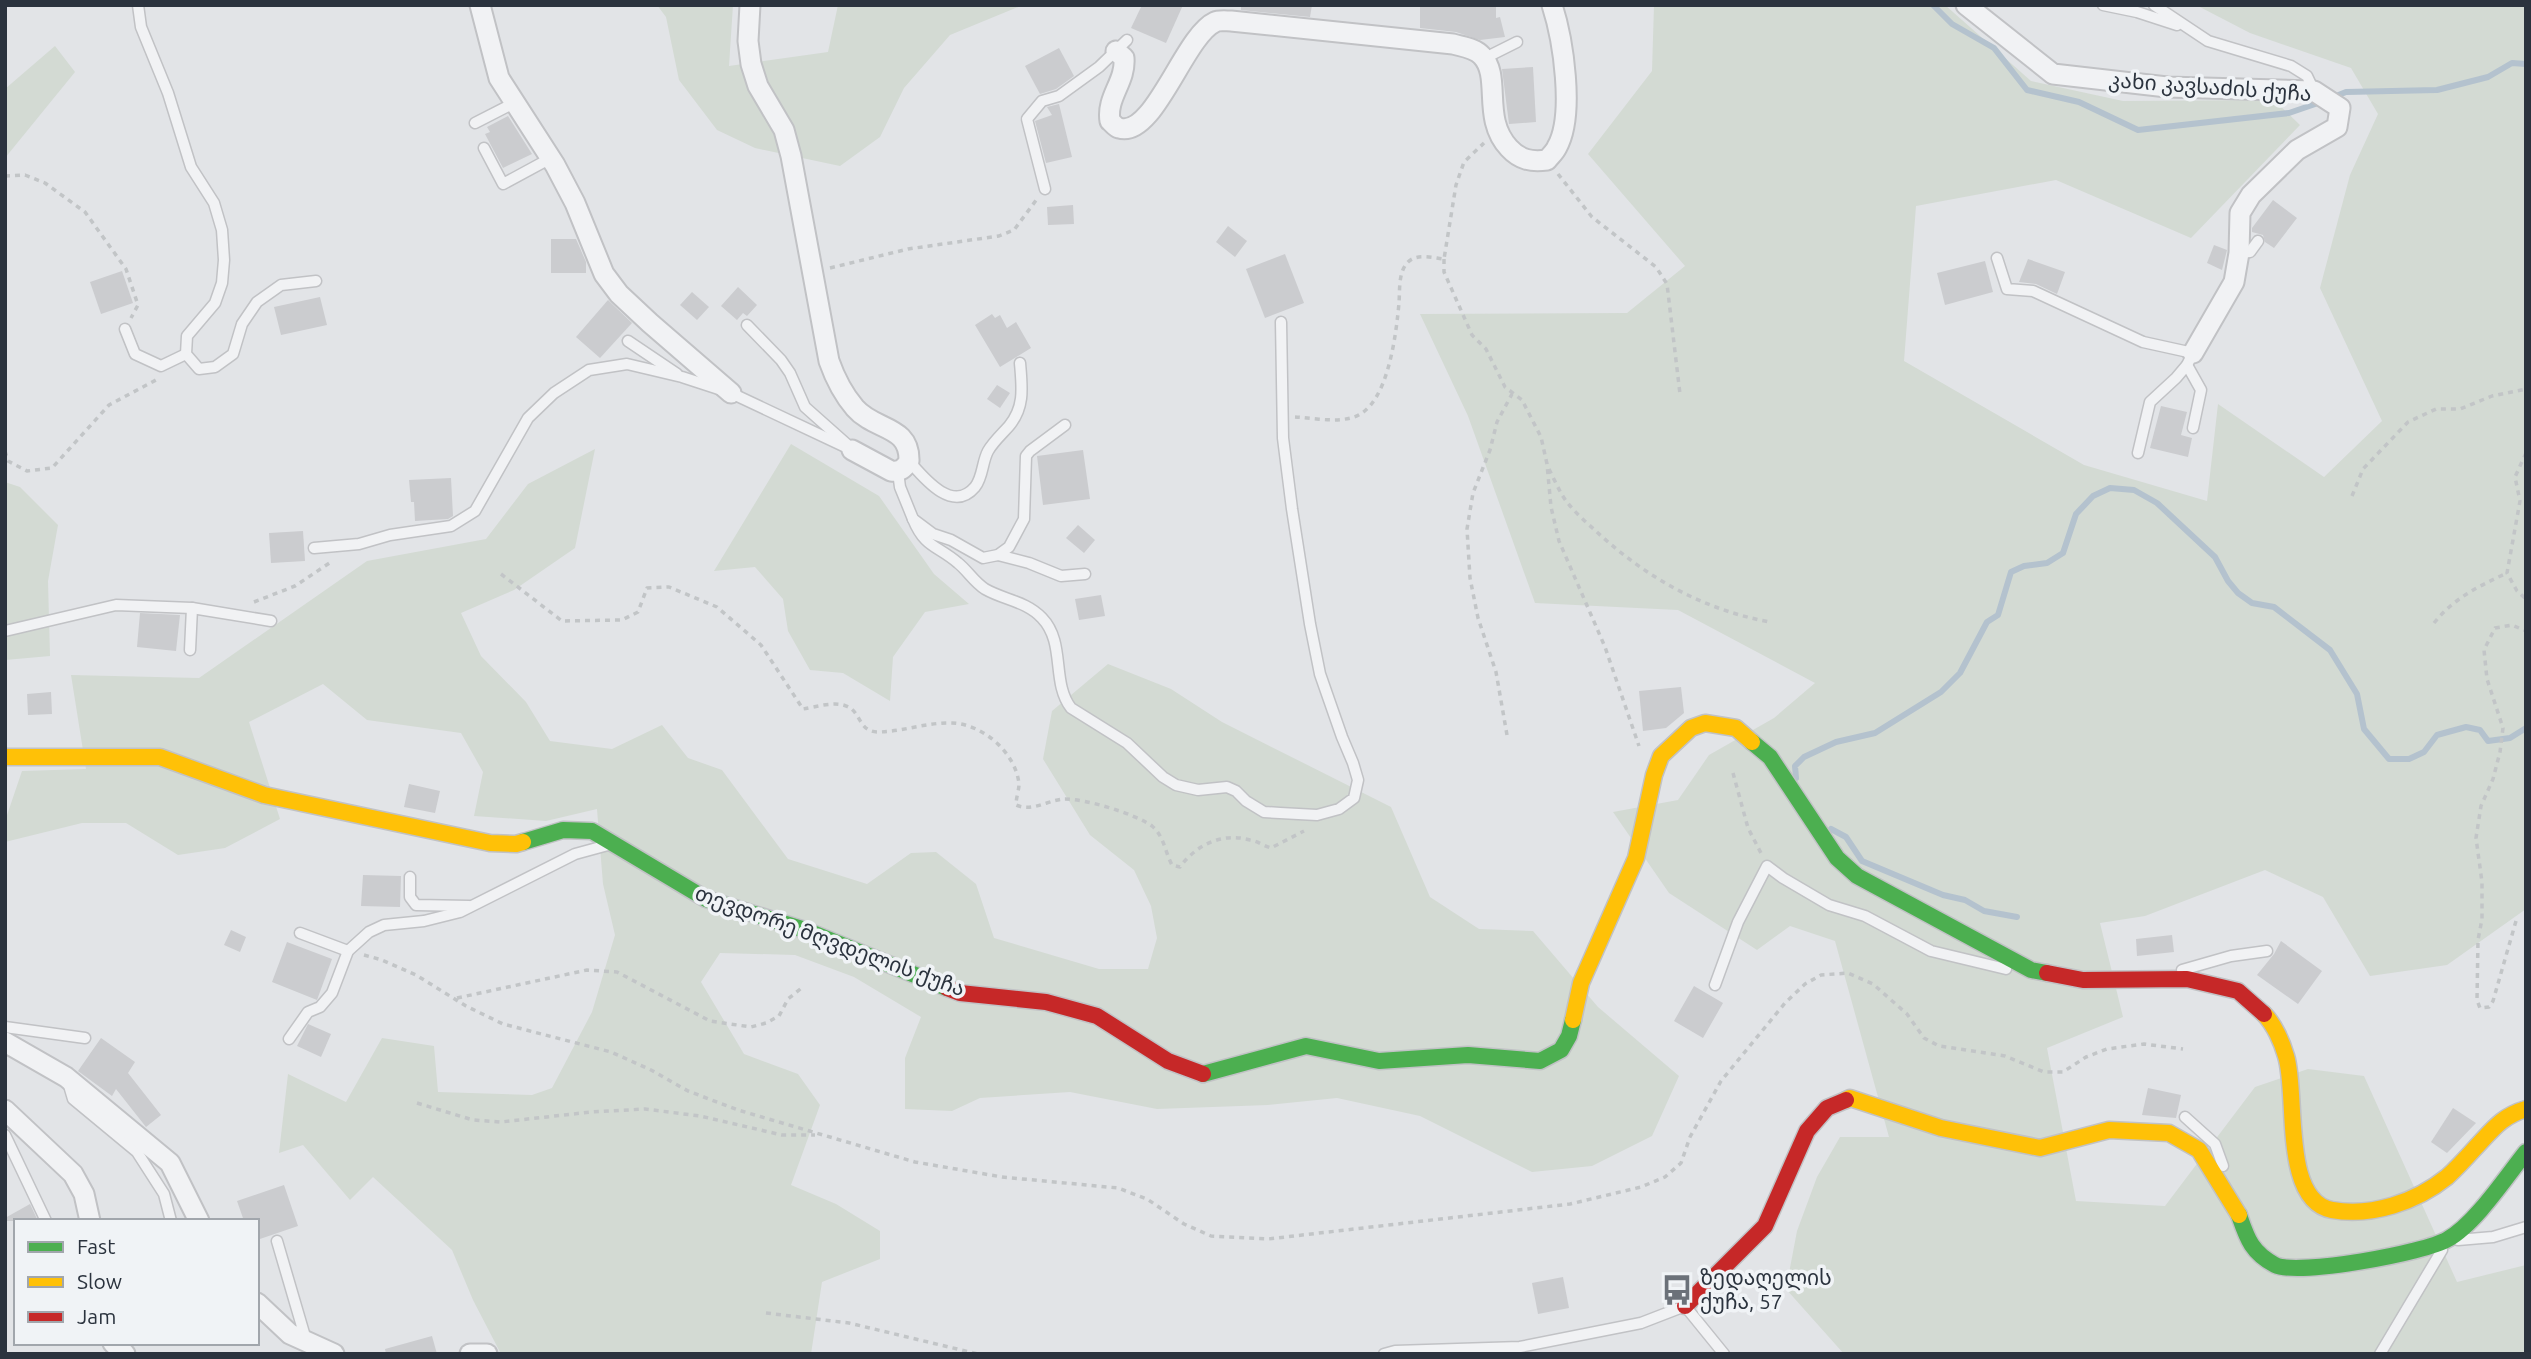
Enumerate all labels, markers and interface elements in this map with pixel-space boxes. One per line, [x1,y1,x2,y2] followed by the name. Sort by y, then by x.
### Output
[2108,67,2312,106] street label: კახი კავსაძის ქუჩა
[692,880,968,1002] street label: თევდორე მღვდელის ქუჩა
[14,1219,259,1345] legend
[77,1234,115,1258] text: Fast
[1700,1265,1832,1314] place label: ზედაღელის ქუჩა, 57
[77,1269,122,1293] text: Slow
[1660,1273,1694,1307] bus stop icon: ზედაღელის ქუჩა, 57
[77,1304,116,1328] text: Jam

